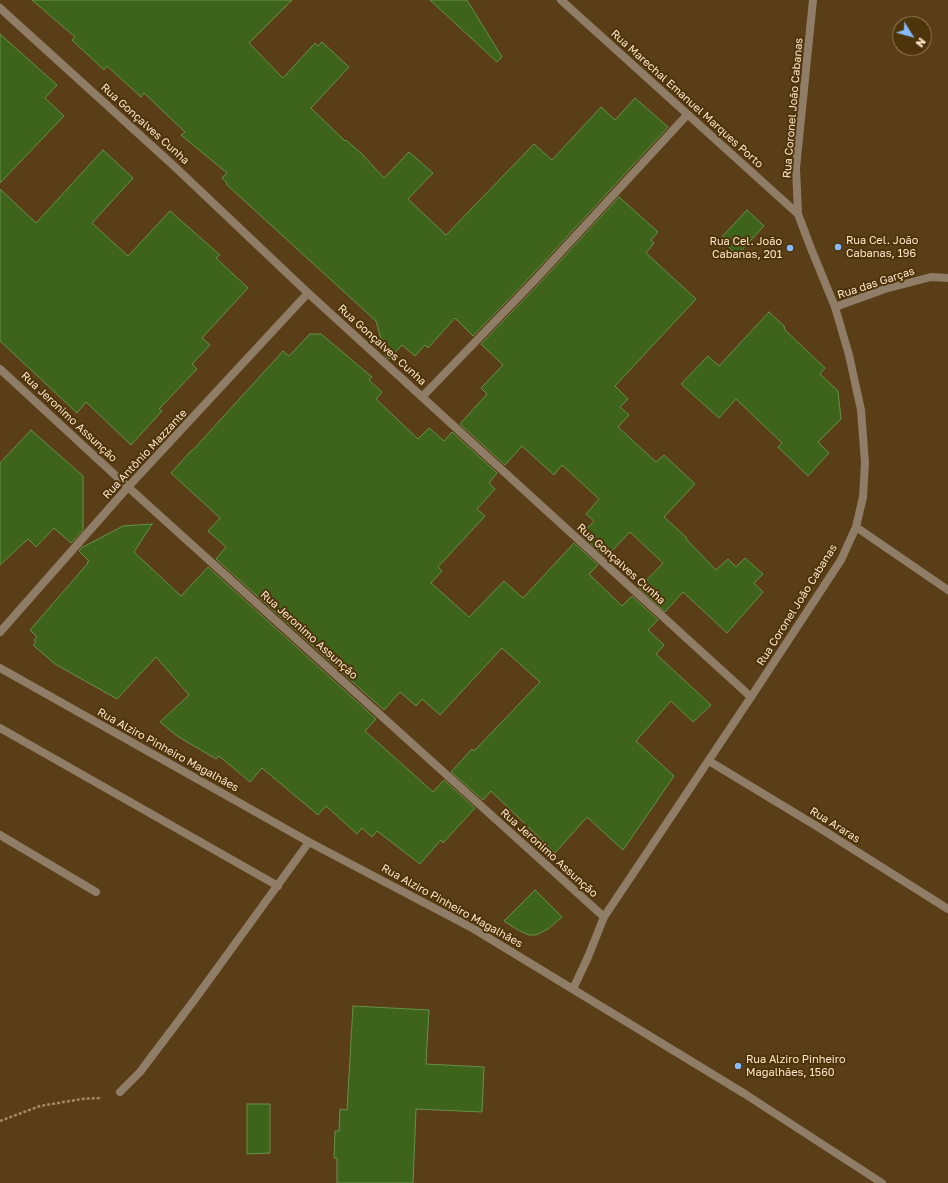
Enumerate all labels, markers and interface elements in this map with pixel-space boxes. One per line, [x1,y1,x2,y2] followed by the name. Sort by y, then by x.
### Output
[892,16,932,56] north arrow
[608,27,766,171] street label: Rua Marechal Emanuel Marques Porto
[913,36,929,50] text: N
[780,37,806,179] street label: Rua Coronel João Cabanas
[98,81,192,167] street label: Rua Gonçalves Cunha
[846,234,918,260] place label: Rua Cel. João Cabanas, 196
[710,235,782,261] place label: Rua Cel. João Cabanas, 201
[833,242,843,252] marker: Rua Cel. João Cabanas, 196
[785,243,795,253] marker: Rua Cel. João Cabanas, 201
[836,264,916,302] street label: Rua das Garças
[335,302,429,388] street label: Rua Gonçalves Cunha
[18,369,120,465] street label: Rua Jeronimo Assunção
[100,406,190,502] street label: Rua Antônio Mazzante
[574,521,668,607] street label: Rua Gonçalves Cunha
[754,542,840,668] street label: Rua Coronel João Cabanas
[258,588,360,682] street label: Rua Jeronimo Assunção
[95,706,241,794] street label: Rua Alziro Pinheiro Magalhães
[807,804,863,846] street label: Rua Araras
[498,806,600,900] street label: Rua Jeronimo Assunção
[379,862,525,950] street label: Rua Alziro Pinheiro Magalhães
[746,1053,846,1079] place label: Rua Alziro Pinheiro Magalhães, 1560
[733,1061,743,1071] marker: Rua Alziro Pinheiro Magalhães, 1560

